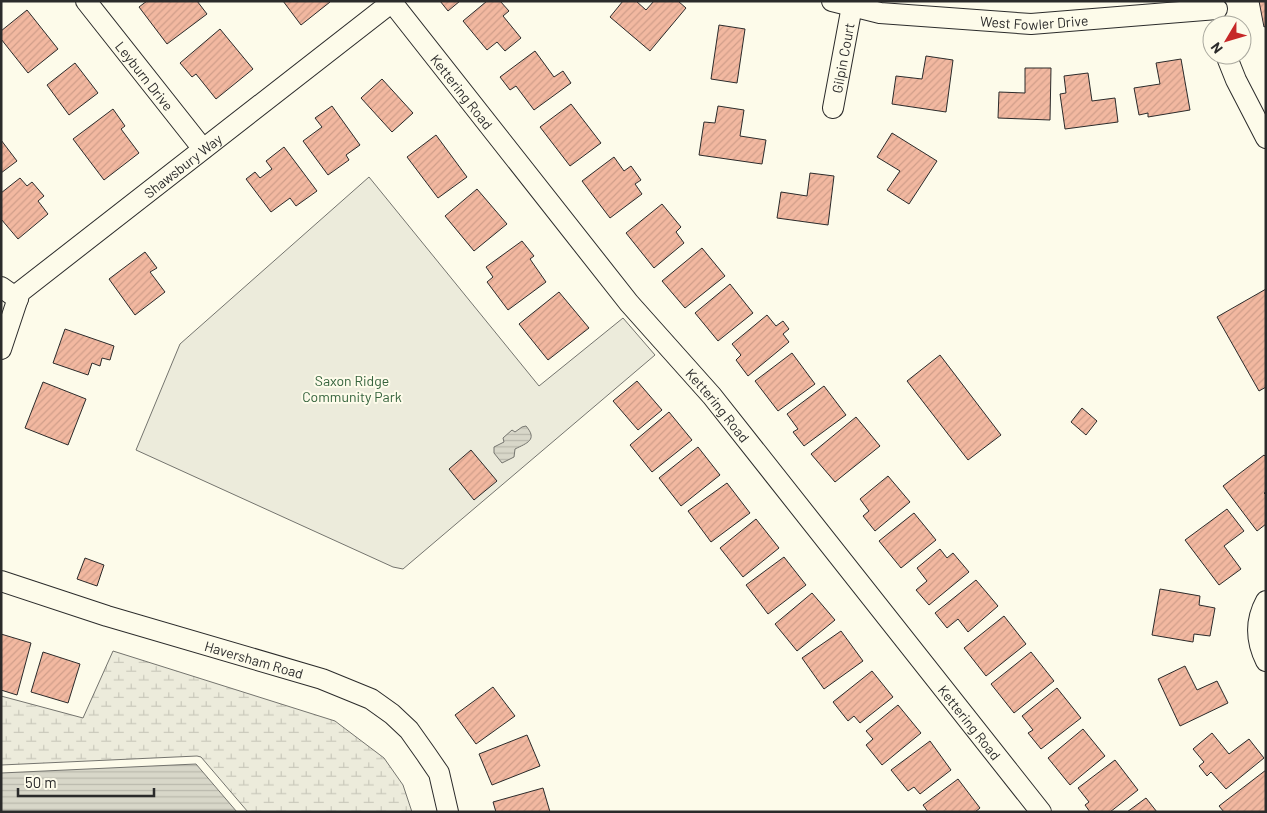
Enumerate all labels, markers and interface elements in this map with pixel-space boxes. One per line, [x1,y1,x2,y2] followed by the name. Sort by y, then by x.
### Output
[979,11,1089,33] street label: West Fowler Drive
[1202,15,1252,65] north arrow
[827,21,857,94] street label: Gilpin Court
[112,37,177,114] street label: Leyburn Drive
[1207,39,1226,57] text: N
[427,50,497,132] street label: Kettering Road
[140,129,225,201] street label: Shawsbury Way
[683,365,754,445] street label: Kettering Road
[302,372,402,405] park label: Saxon Ridge Community Park
[203,637,306,682] street label: Haversham Road
[935,681,1005,763] street label: Kettering Road
[18,766,154,798] scale bar
[25,773,57,791] text: 50 m

